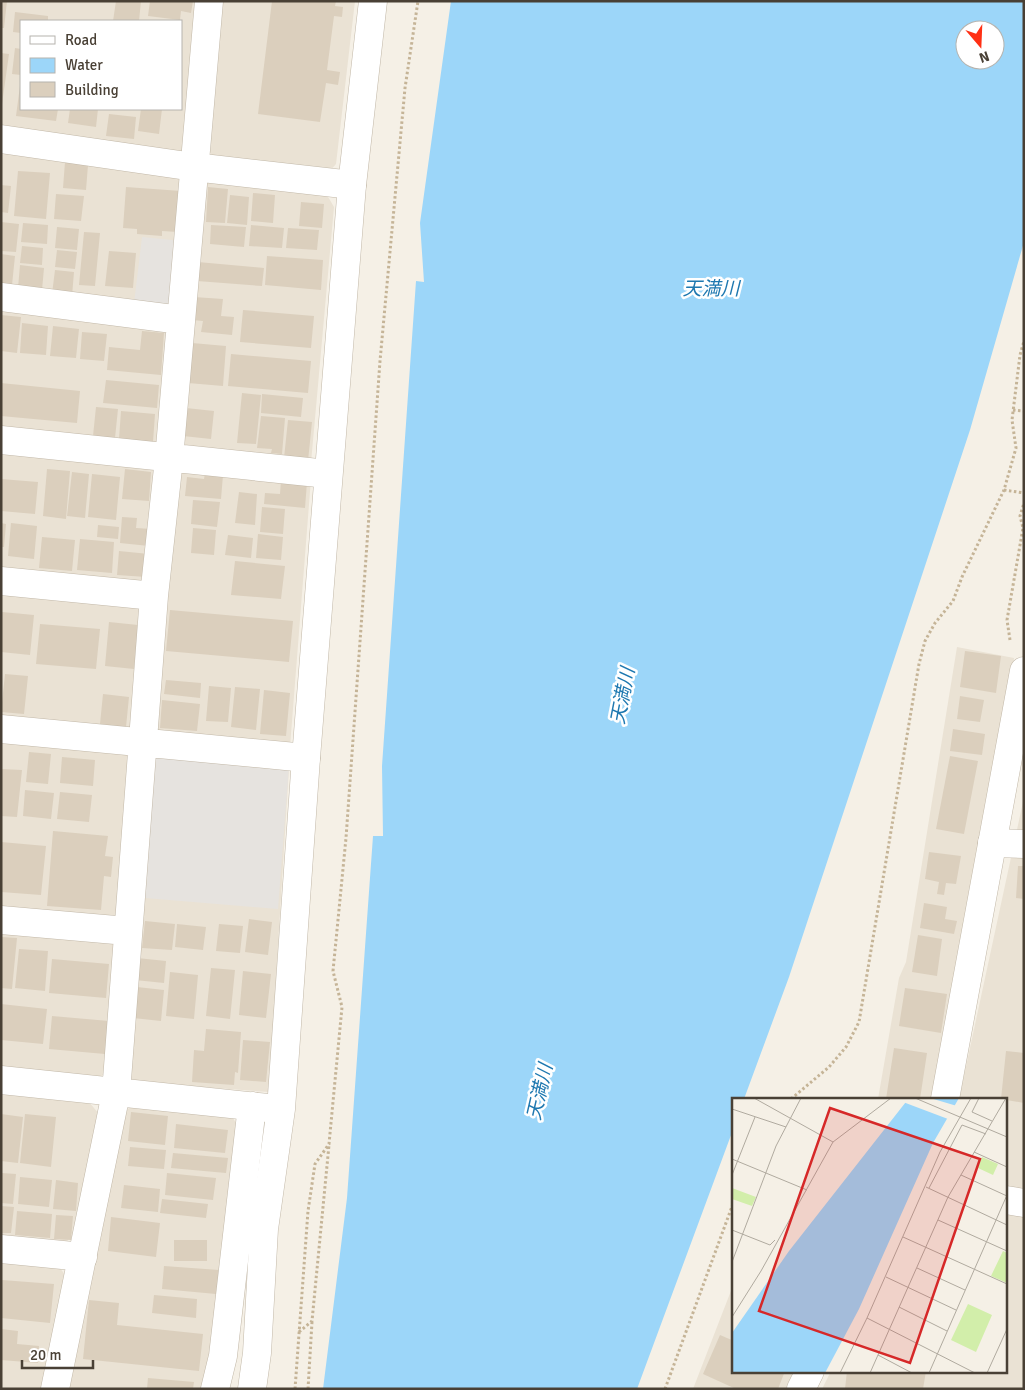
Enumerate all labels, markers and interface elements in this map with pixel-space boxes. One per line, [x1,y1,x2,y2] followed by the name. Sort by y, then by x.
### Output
[20,20,182,110] legend
[955,20,1005,70] north arrow
[65,31,97,49] text: Road
[977,47,991,66] text: N
[65,56,103,74] text: Water
[65,81,119,99] text: Building
[682,277,741,301] water label: 天満川
[606,664,641,726] water label: 天満川
[522,1060,559,1122] water label: 天満川
[732,1098,1008,1372] inset map
[22,1338,94,1370] scale bar
[30,1346,61,1364] text: 20 m

